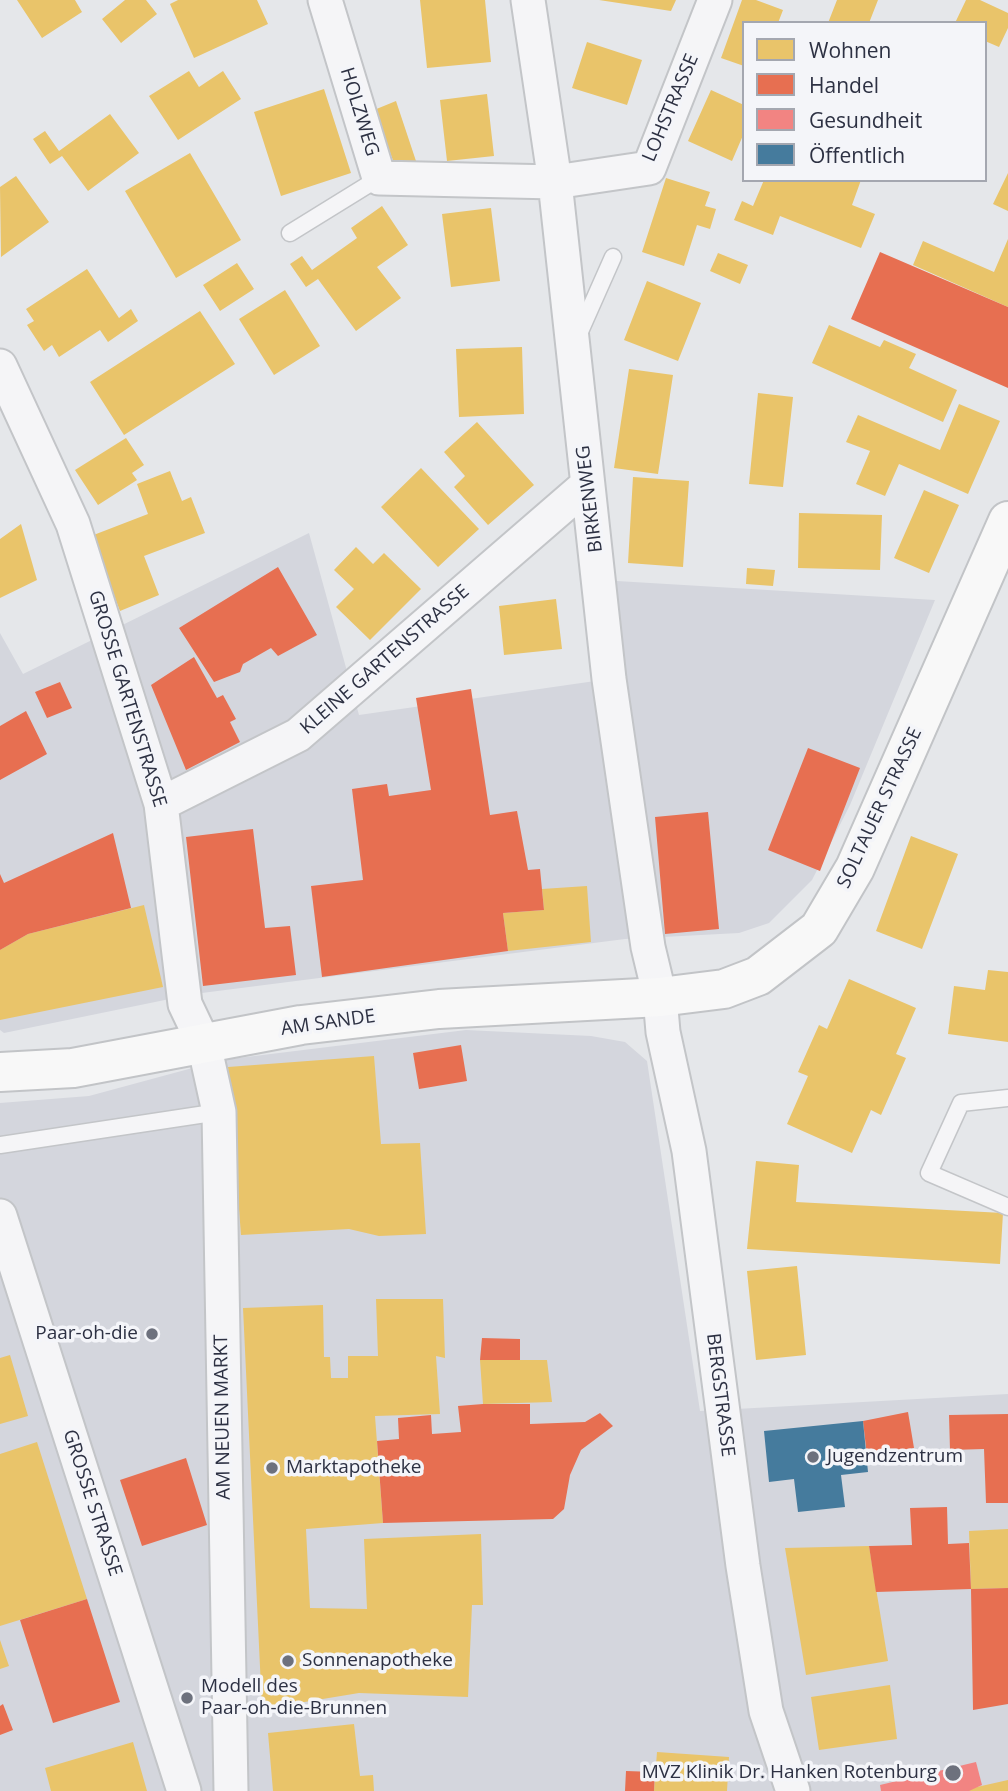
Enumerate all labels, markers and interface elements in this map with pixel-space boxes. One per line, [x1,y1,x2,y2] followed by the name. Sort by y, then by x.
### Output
[742,21,987,182] legend
[809,36,891,64] text: Wohnen
[638,51,704,165] street label: LOHSTRASSE
[335,65,383,159] street label: HOLZWEG
[809,71,879,99] text: Handel
[809,106,922,134] text: Gesundheit
[809,141,905,169] text: Öffentlich
[572,444,608,554] street label: BIRKENWEG
[296,581,474,739] street label: KLEINE GARTENSTRASSE
[83,588,171,810] street label: GROSSE GARTENSTRASSE
[833,724,927,892] street label: SOLTAUER STRASSE
[279,1005,377,1041] street label: AM SANDE
[35,1323,138,1345] place label: Paar-oh-die
[144,1326,160,1342] marker: Paar-oh-die
[701,1332,739,1458] street label: BERGSTRASSE
[210,1334,236,1500] street label: AM NEUEN MARKT
[58,1427,126,1579] street label: GROSSE STRASSE
[827,1446,963,1468] place label: Jugendzentrum
[805,1449,821,1465] marker: Jugendzentrum
[286,1457,422,1479] place label: Marktapotheke
[264,1460,280,1476] marker: Marktapotheke
[302,1650,453,1672] place label: Sonnenapotheke
[280,1653,296,1669] marker: Sonnenapotheke
[201,1676,387,1720] place label: Modell des Paar-oh-die-Brunnen
[179,1690,195,1706] marker: Modell des Paar-oh-die-Brunnen
[642,1762,937,1784] place label: MVZ Klinik Dr. Hanken Rotenburg
[943,1763,963,1783] marker: MVZ Klinik Dr. Hanken Rotenburg

